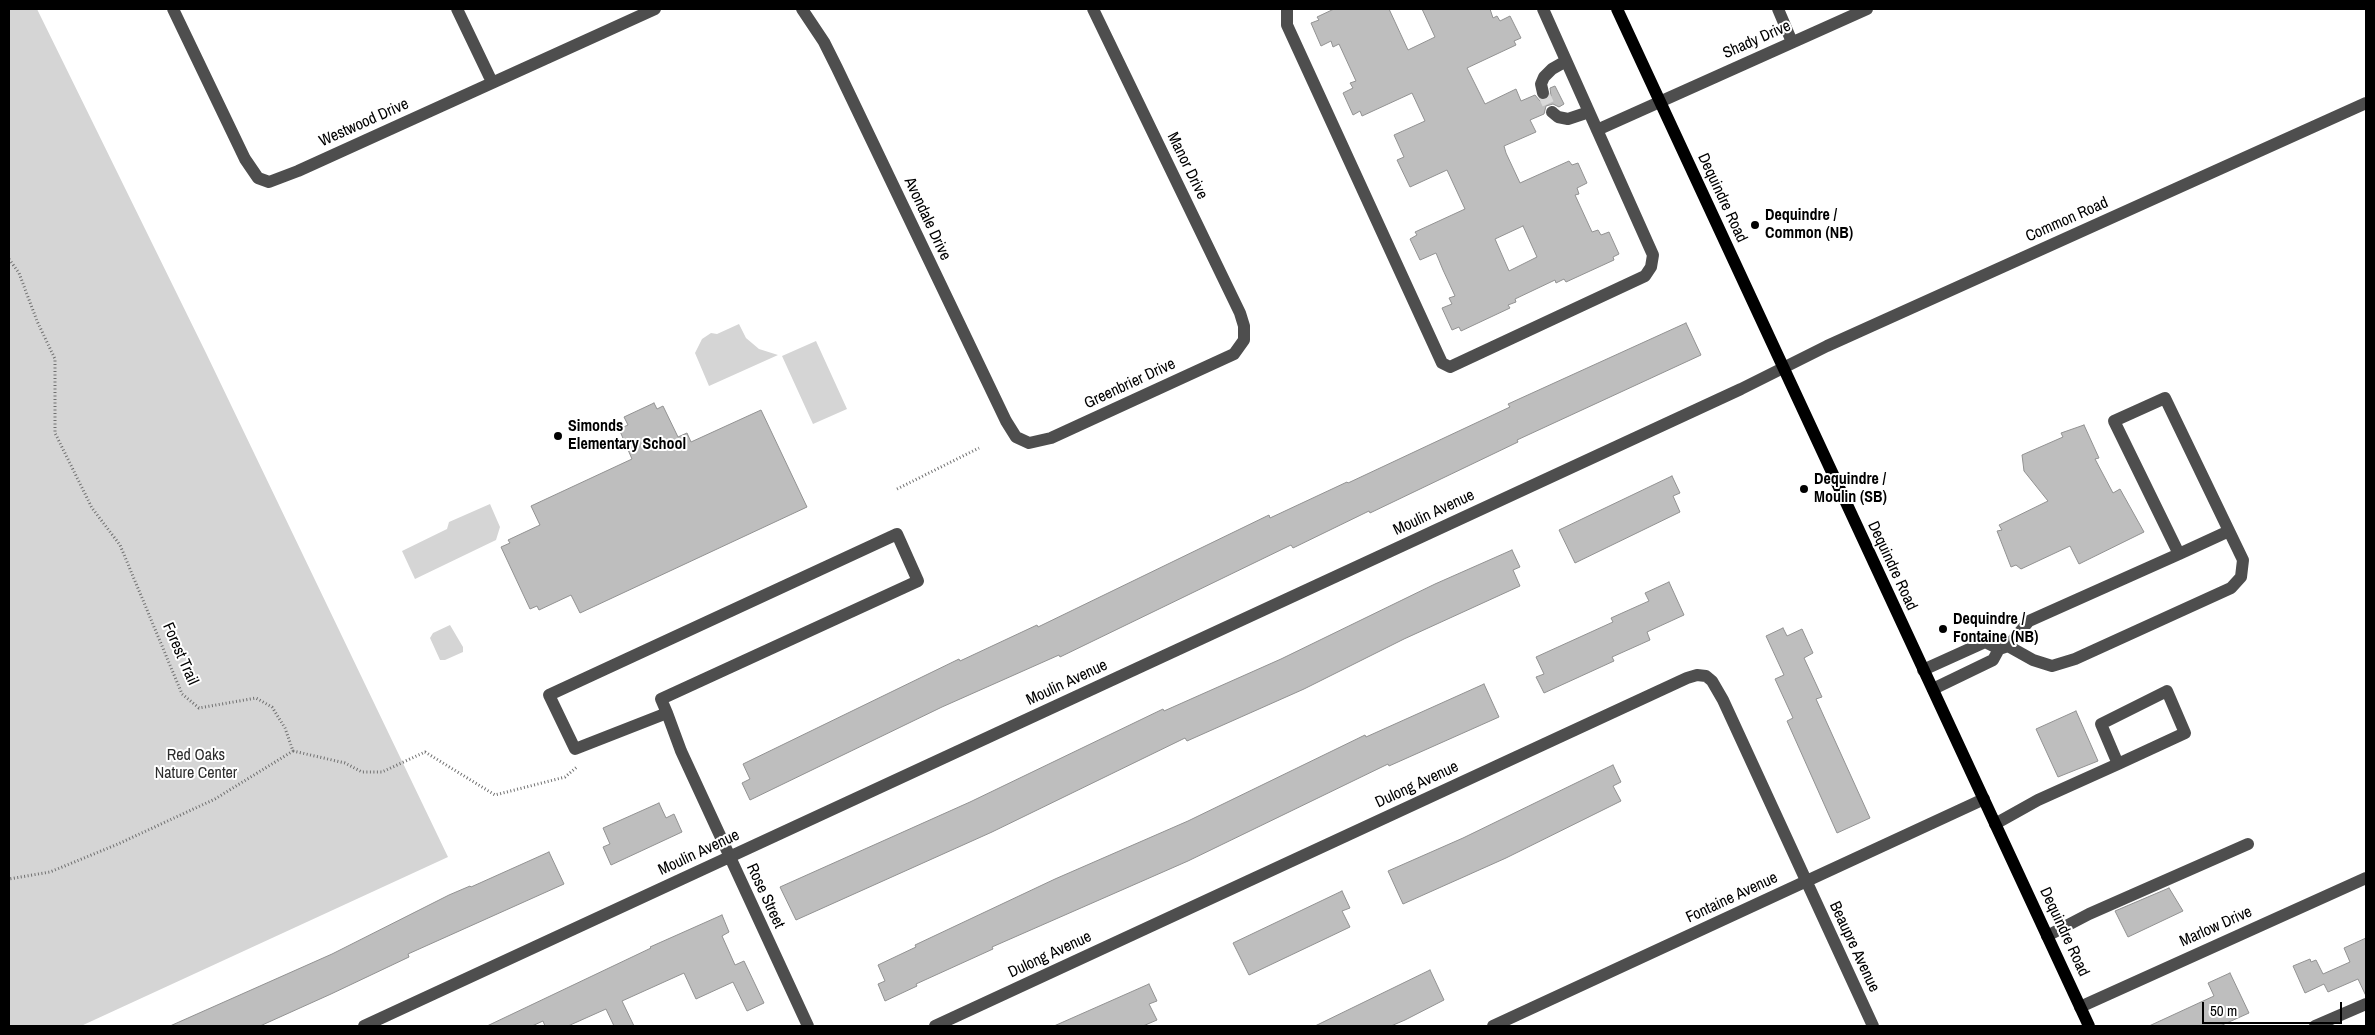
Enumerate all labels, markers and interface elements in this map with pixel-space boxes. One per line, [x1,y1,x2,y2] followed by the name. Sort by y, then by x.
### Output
[1720,17,1794,63] street label: Shady Drive
[316,95,412,151] street label: Westwood Drive
[1163,129,1211,203] street label: Manor Drive
[1693,150,1751,246] street label: Dequindre Road
[899,174,955,264] street label: Avondale Drive
[2023,193,2111,247] street label: Common Road
[1765,206,1853,244] place label: Dequindre / Common (NB)
[1749,219,1761,231] marker: Dequindre / Common (NB)
[1081,354,1179,414] street label: Greenbrier Drive
[568,417,686,455] place label: Simonds Elementary School
[552,430,564,442] marker: Simonds Elementary School
[1814,470,1887,508] place label: Dequindre / Moulin (SB)
[1798,483,1810,495] marker: Dequindre / Moulin (SB)
[1390,486,1478,540] street label: Moulin Avenue
[1863,518,1921,614] street label: Dequindre Road
[1953,610,2038,648] place label: Dequindre / Fontaine (NB)
[158,620,202,688] street label: Forest Trail
[1937,623,1949,635] marker: Dequindre / Fontaine (NB)
[1023,656,1111,710] street label: Moulin Avenue
[155,746,237,784] park label: Red Oaks Nature Center
[1372,757,1462,813] street label: Dulong Avenue
[655,826,743,880] street label: Moulin Avenue
[742,861,788,931] street label: Rose Street
[1683,868,1781,928] street label: Fontaine Avenue
[2035,884,2093,980] street label: Dequindre Road
[1825,899,1883,995] street label: Beaupre Avenue
[2177,903,2255,951] street label: Marlow Drive
[1005,927,1095,983] street label: Dulong Avenue
[2205,992,2345,1024] scale bar
[2210,1000,2237,1021] text: 50 m

